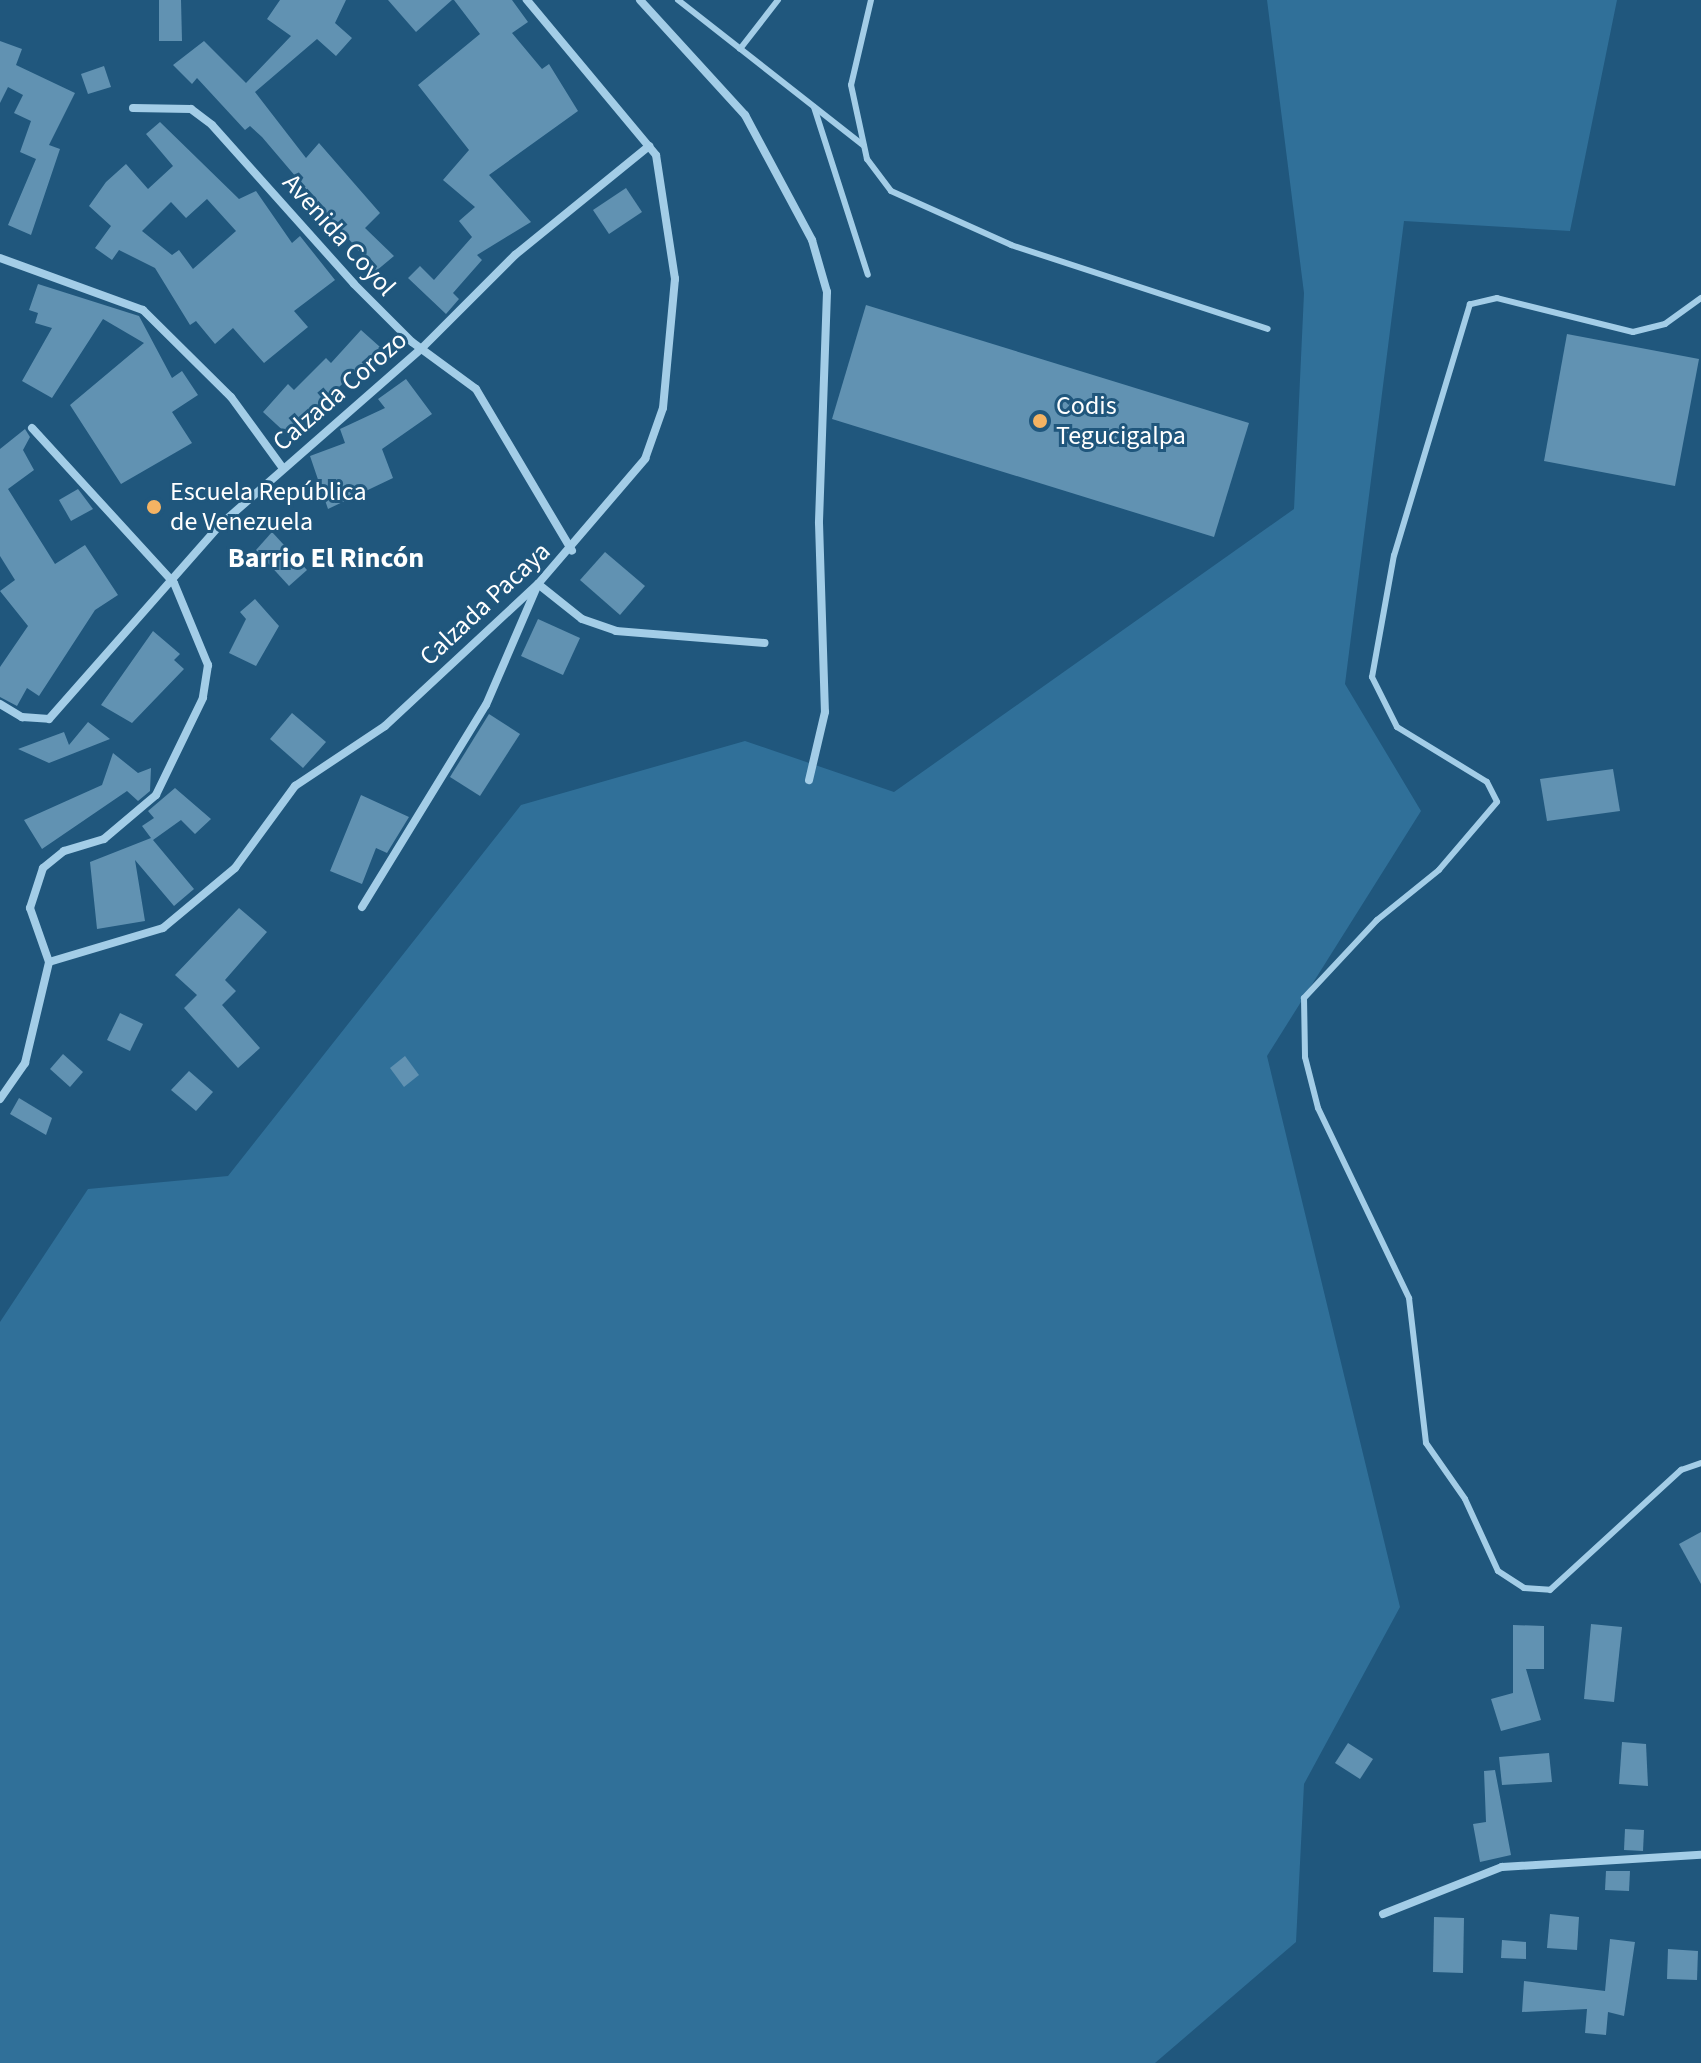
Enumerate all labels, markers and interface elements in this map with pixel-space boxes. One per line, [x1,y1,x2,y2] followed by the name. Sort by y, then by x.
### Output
[276,167,402,303] street label: Avenida Coyol
[267,324,413,458] street label: Calzada Corozo
[1056,390,1186,452] place label: Codis Tegucigalpa
[1031,412,1049,430] marker: Codis Tegucigalpa
[170,476,367,538] place label: Escuela República de Venezuela
[145,498,163,516] marker: Escuela República de Venezuela
[413,536,557,672] street label: Calzada Pacaya
[228,541,424,575] district label: Barrio El Rincón

